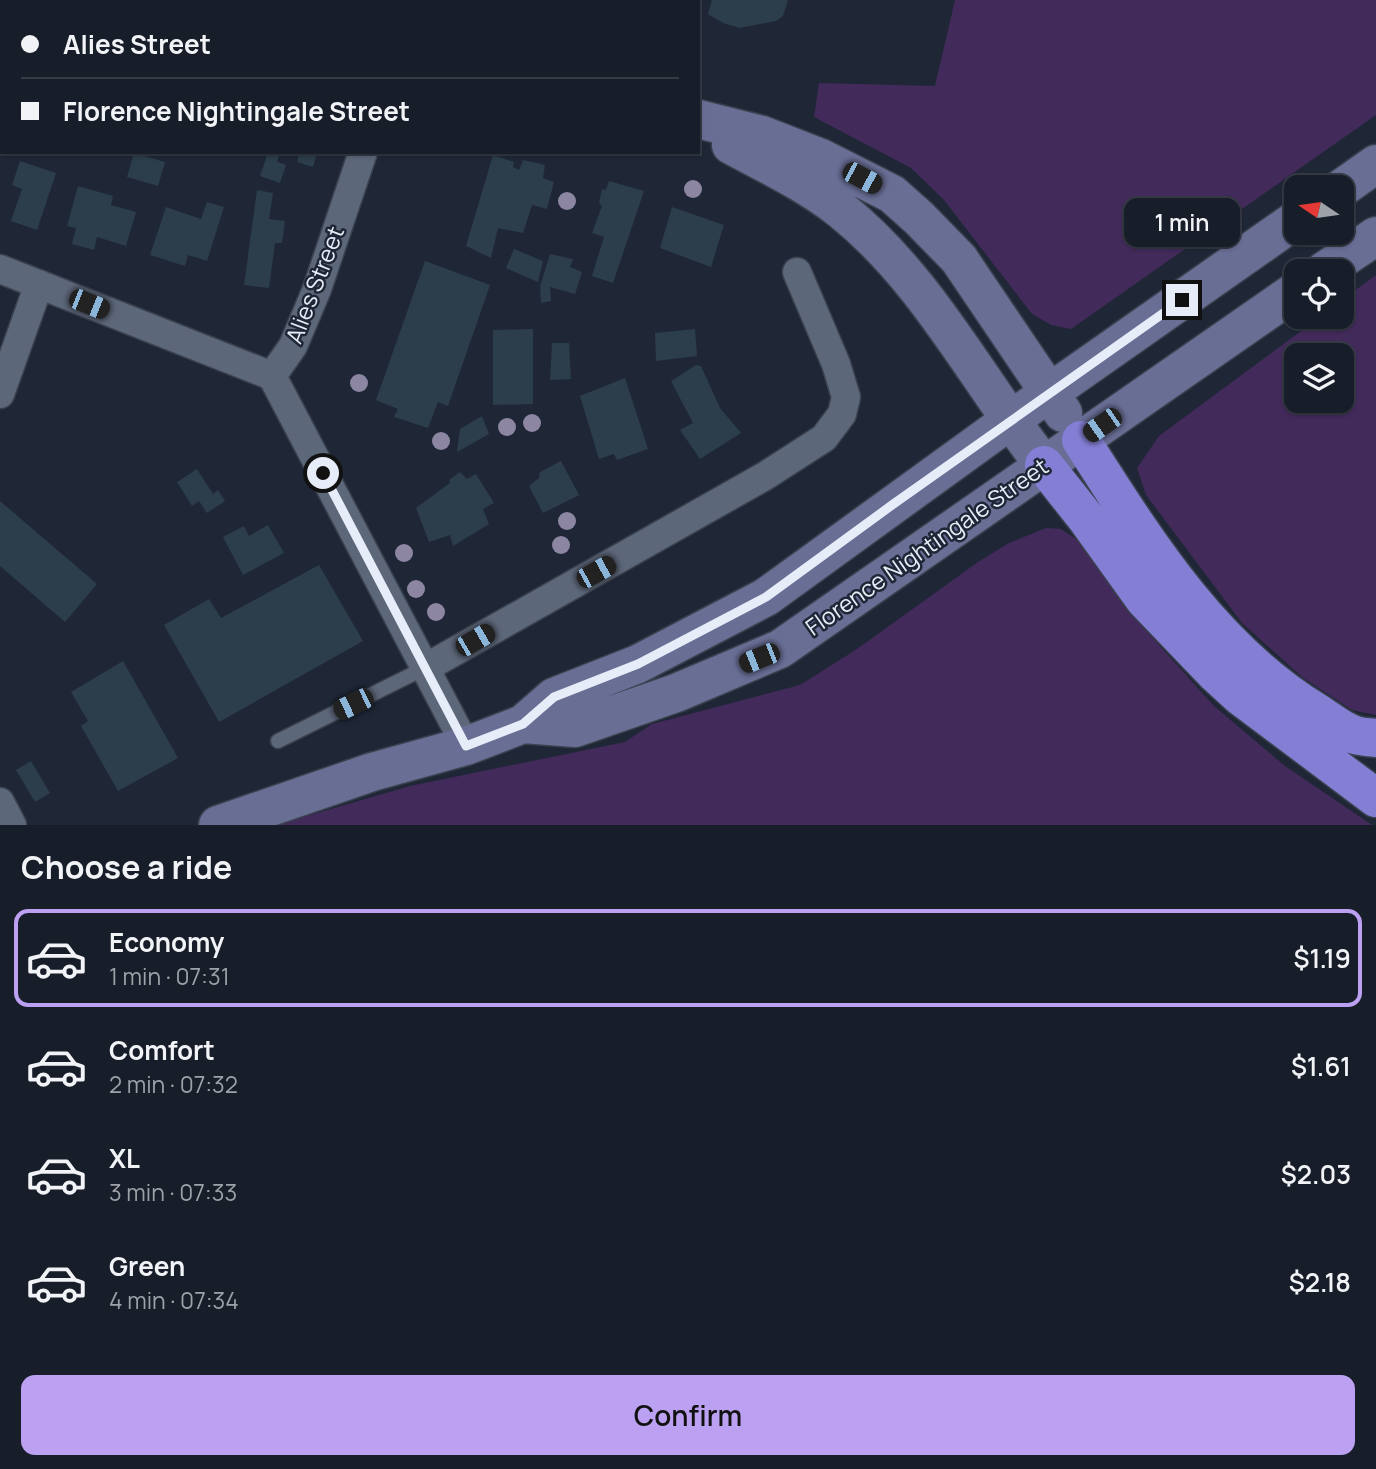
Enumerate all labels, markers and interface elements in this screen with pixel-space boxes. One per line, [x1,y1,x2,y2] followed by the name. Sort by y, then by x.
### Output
[63,26,211,62] text: Alies Street
[63,93,410,129] text: Florence Nightingale Street
[839,159,886,197] car
[1284,175,1354,245] north arrow
[1284,175,1354,413] map controls
[1124,198,1240,247] callout: 1 min
[1155,206,1209,238] text: 1 min
[277,221,351,348] street label: Alies Street
[1284,259,1354,329] button: locate
[1166,284,1198,316] route end
[66,286,113,322] car
[1284,343,1354,413] button: layers
[1079,404,1126,446] car
[799,450,1054,642] street label: Florence Nightingale Street
[307,457,339,489] route start
[573,553,620,591] car
[452,620,499,660] car
[736,640,783,676] car
[330,685,377,723] car
[21,845,232,889] text: Choose a ride
[109,924,224,960] text: Economy
[25,927,88,990] icon: car
[1294,940,1351,976] text: $1.19
[109,960,230,992] text: 1 min · 07:31
[109,1032,215,1068] text: Comfort
[25,1035,88,1098] icon: car
[1291,1048,1351,1084] text: $1.61
[109,1068,238,1100] text: 2 min · 07:32
[109,1140,140,1176] text: XL
[25,1143,88,1206] icon: car
[1281,1156,1351,1192] text: $2.03
[109,1176,237,1208] text: 3 min · 07:33
[109,1248,185,1284] text: Green
[25,1251,88,1314] icon: car
[1289,1264,1351,1300] text: $2.18
[109,1284,239,1316] text: 4 min · 07:34
[21,1375,1355,1455] button: Confirm

